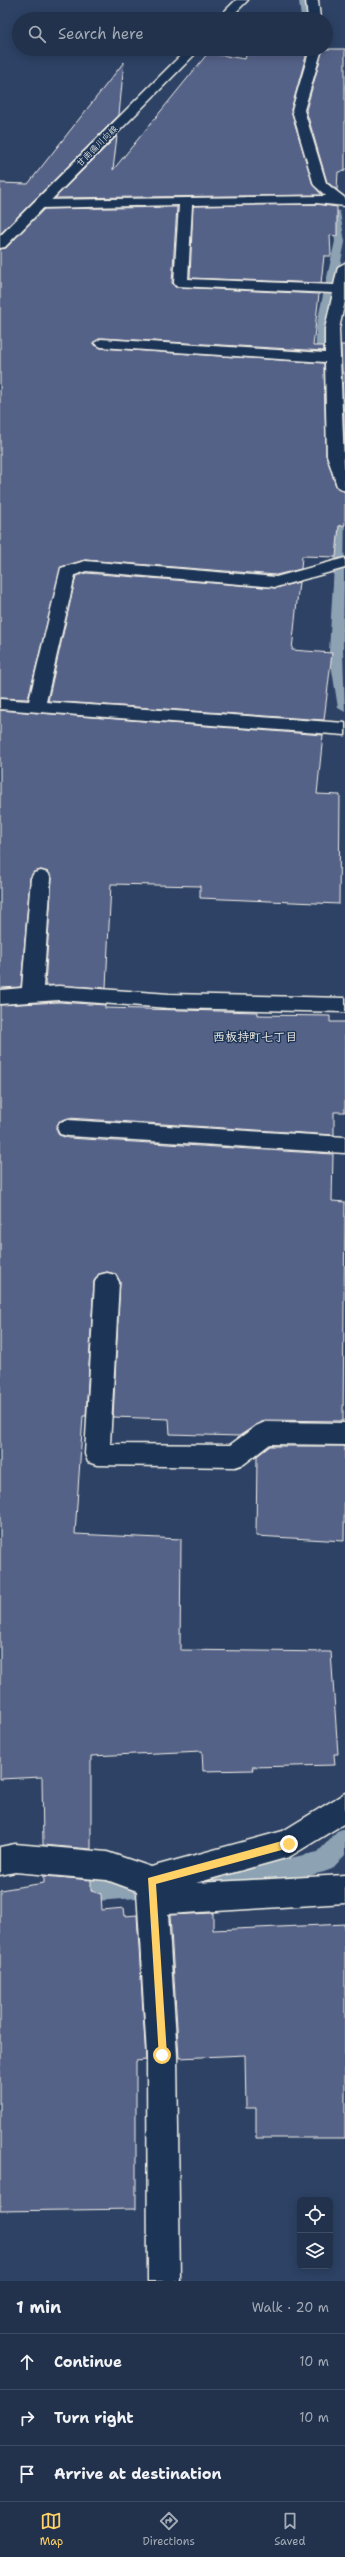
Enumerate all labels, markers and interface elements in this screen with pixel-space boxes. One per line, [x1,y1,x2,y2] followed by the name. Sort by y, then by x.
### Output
[12,12,333,56] search box
[26,23,48,45] icon: search
[58,24,144,44] text: Search here
[74,123,120,169] street label: 甘南備川向線
[213,1029,297,1045] district label: 西板持町七丁目
[280,1835,298,1853] route end
[153,2046,171,2064] route start
[297,2197,333,2269] map controls
[297,2197,333,2233] button: locate
[297,2233,333,2269] button: layers
[16,2296,61,2318] text: 1 min
[252,2299,329,2316] text: Walk · 20 m
[16,2351,38,2373] icon: ahead
[54,2352,122,2372] text: Continue
[299,2353,329,2370] text: 10 m
[16,2407,38,2429] icon: right
[54,2408,134,2428] text: Turn right
[299,2409,329,2426] text: 10 m
[16,2463,38,2485] icon: arrive
[54,2464,222,2484] text: Arrive at destination
[40,2510,63,2549] tab: Map
[142,2510,195,2549] tab: Directions
[274,2510,305,2549] tab: Saved

